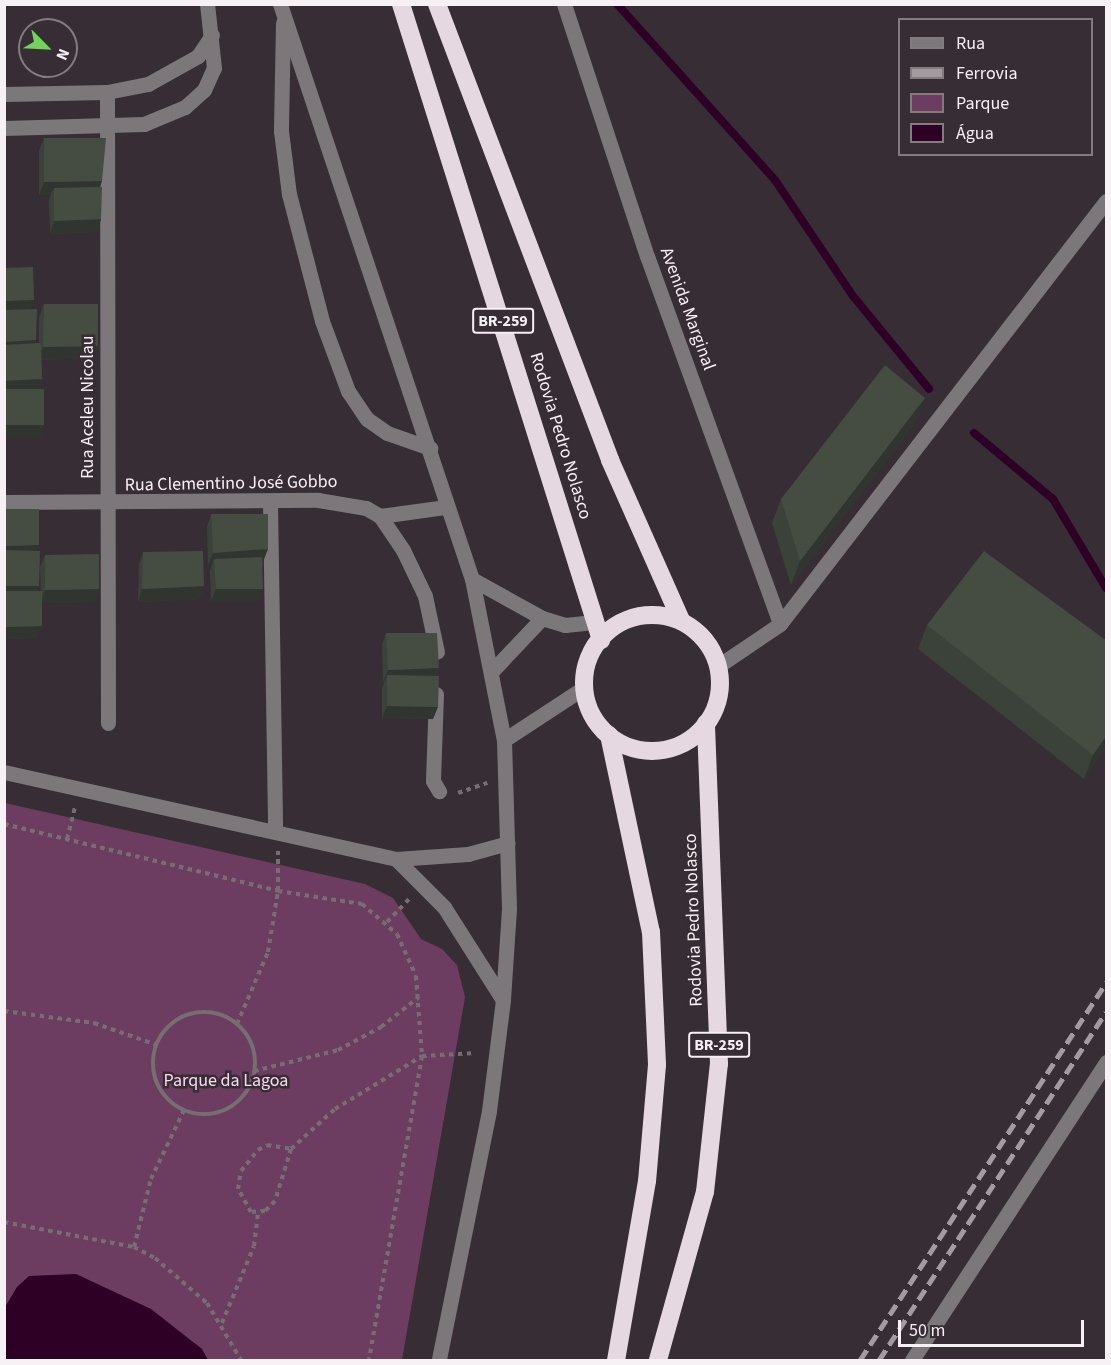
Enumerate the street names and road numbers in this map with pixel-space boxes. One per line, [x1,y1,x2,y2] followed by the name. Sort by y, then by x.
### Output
[655,245,719,373] street label: Avenida Marginal
[472,308,534,334] road number: BR-259
[77,335,99,479] street label: Rua Aceleu Nicolau
[524,350,596,522] street label: Rodovia Pedro Nolasco
[124,471,338,497] street label: Rua Clementino José Gobbo
[680,833,708,1007] street label: Rodovia Pedro Nolasco
[688,1032,750,1058] road number: BR-259

